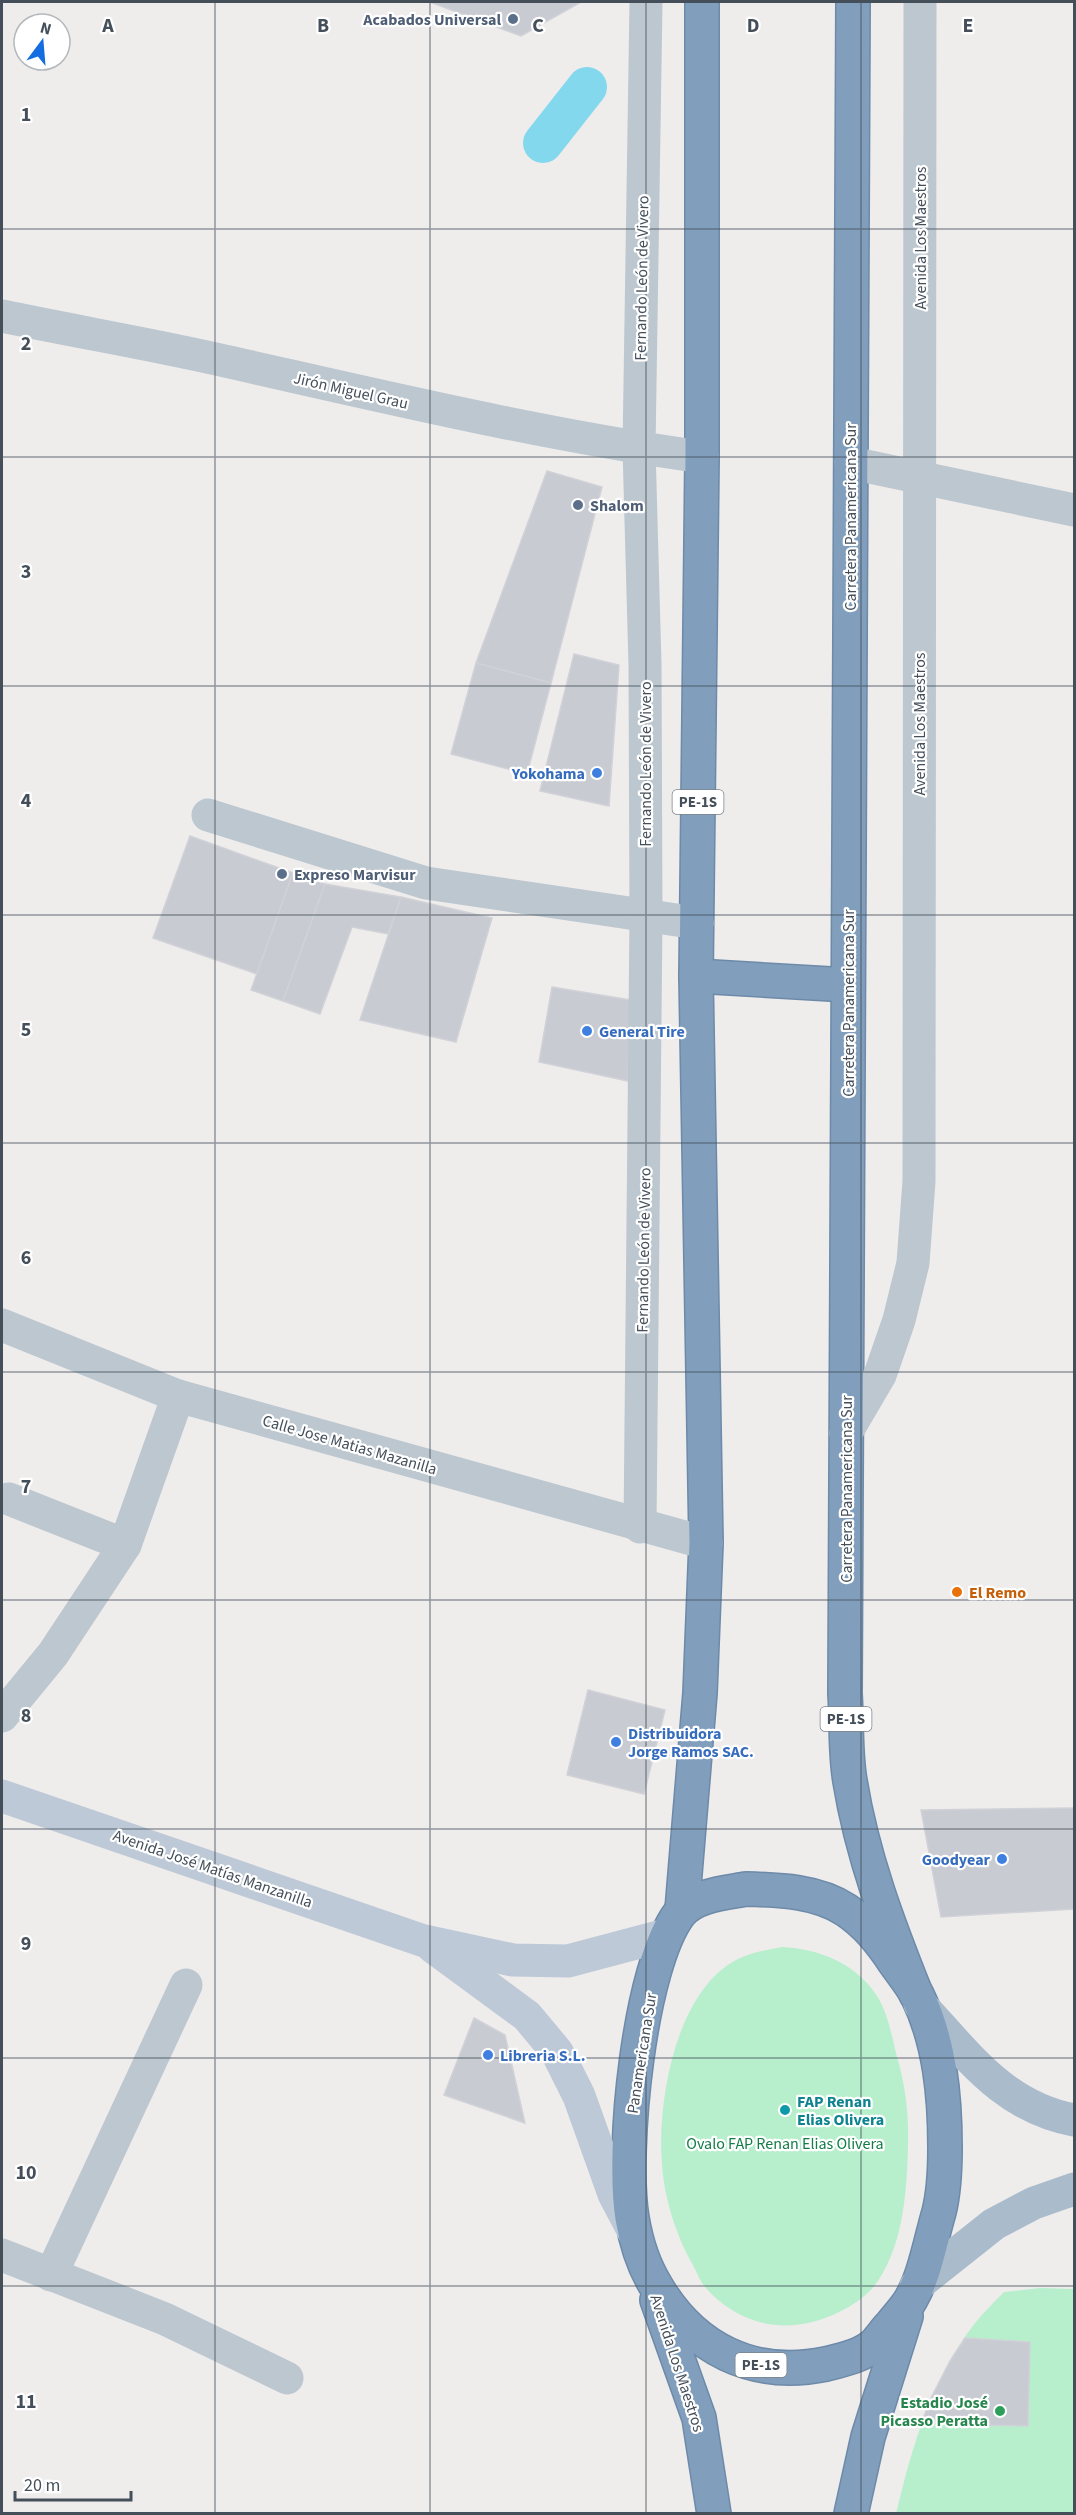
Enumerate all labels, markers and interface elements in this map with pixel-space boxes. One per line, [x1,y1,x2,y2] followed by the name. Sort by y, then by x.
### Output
[362,9,501,31] place label: Acabados Universal
[12,12,72,72] north arrow
[101,12,114,40] text: A
[317,12,329,40] text: B
[506,12,520,26] marker: Acabados Universal
[532,12,544,40] text: C
[747,12,759,40] text: D
[963,12,973,40] text: E
[38,17,54,41] text: N
[21,101,31,129] text: 1
[910,166,932,310] street label: Avenida Los Maestros
[630,195,654,361] street label: Fernando León de Vivero
[21,330,31,358] text: 2
[291,367,410,415] street label: Jirón Miguel Grau
[840,423,862,611] street label: Carretera Panamericana Sur
[590,495,644,517] place label: Shalom
[571,498,585,512] marker: Shalom
[21,558,31,586] text: 3
[909,652,931,796] street label: Avenida Los Maestros
[635,681,657,847] street label: Fernando León de Vivero
[511,763,585,785] place label: Yokohama
[590,766,604,780] marker: Yokohama
[21,787,32,815] text: 4
[672,790,724,814] road number: PE-1S
[294,864,416,886] place label: Expreso Marvisur
[275,867,289,881] marker: Expreso Marvisur
[838,909,860,1097] street label: Carretera Panamericana Sur
[21,1016,31,1044] text: 5
[599,1021,685,1043] place label: General Tire
[580,1024,594,1038] marker: General Tire
[632,1167,656,1333] street label: Fernando León de Vivero
[21,1244,31,1272] text: 6
[836,1395,858,1583] street label: Carretera Panamericana Sur
[260,1410,440,1480] street label: Calle Jose Matias Mazanilla
[21,1473,31,1501] text: 7
[969,1582,1026,1604] place label: El Remo
[950,1585,964,1599] marker: El Remo
[21,1702,31,1730] text: 8
[820,1707,872,1731] road number: PE-1S
[628,1723,754,1763] place label: Distribuidora Jorge Ramos SAC.
[609,1735,623,1749] marker: Distribuidora Jorge Ramos SAC.
[110,1824,315,1913] street label: Avenida José Matías Manzanilla
[922,1849,991,1871] place label: Goodyear
[995,1852,1009,1866] marker: Goodyear
[21,1930,31,1958] text: 9
[622,1991,662,2115] street label: Panamericana Sur
[500,2045,586,2067] place label: Libreria S.L.
[481,2048,495,2062] marker: Libreria S.L.
[797,2091,884,2131] place label: FAP Renan Elias Olivera
[778,2103,792,2117] marker: FAP Renan Elias Olivera
[686,2133,884,2155] park label: Ovalo FAP Renan Elias Olivera
[15,2159,37,2187] text: 10
[644,2292,710,2435] street label: Avenida Los Maestros
[736,2353,786,2377] road number: PE-1S
[15,2388,37,2416] text: 11
[880,2392,988,2432] place label: Estadio José Picasso Peratta
[993,2404,1007,2418] marker: Estadio José Picasso Peratta
[15,2464,130,2502] scale bar
[24,2473,60,2498] text: 20 m

